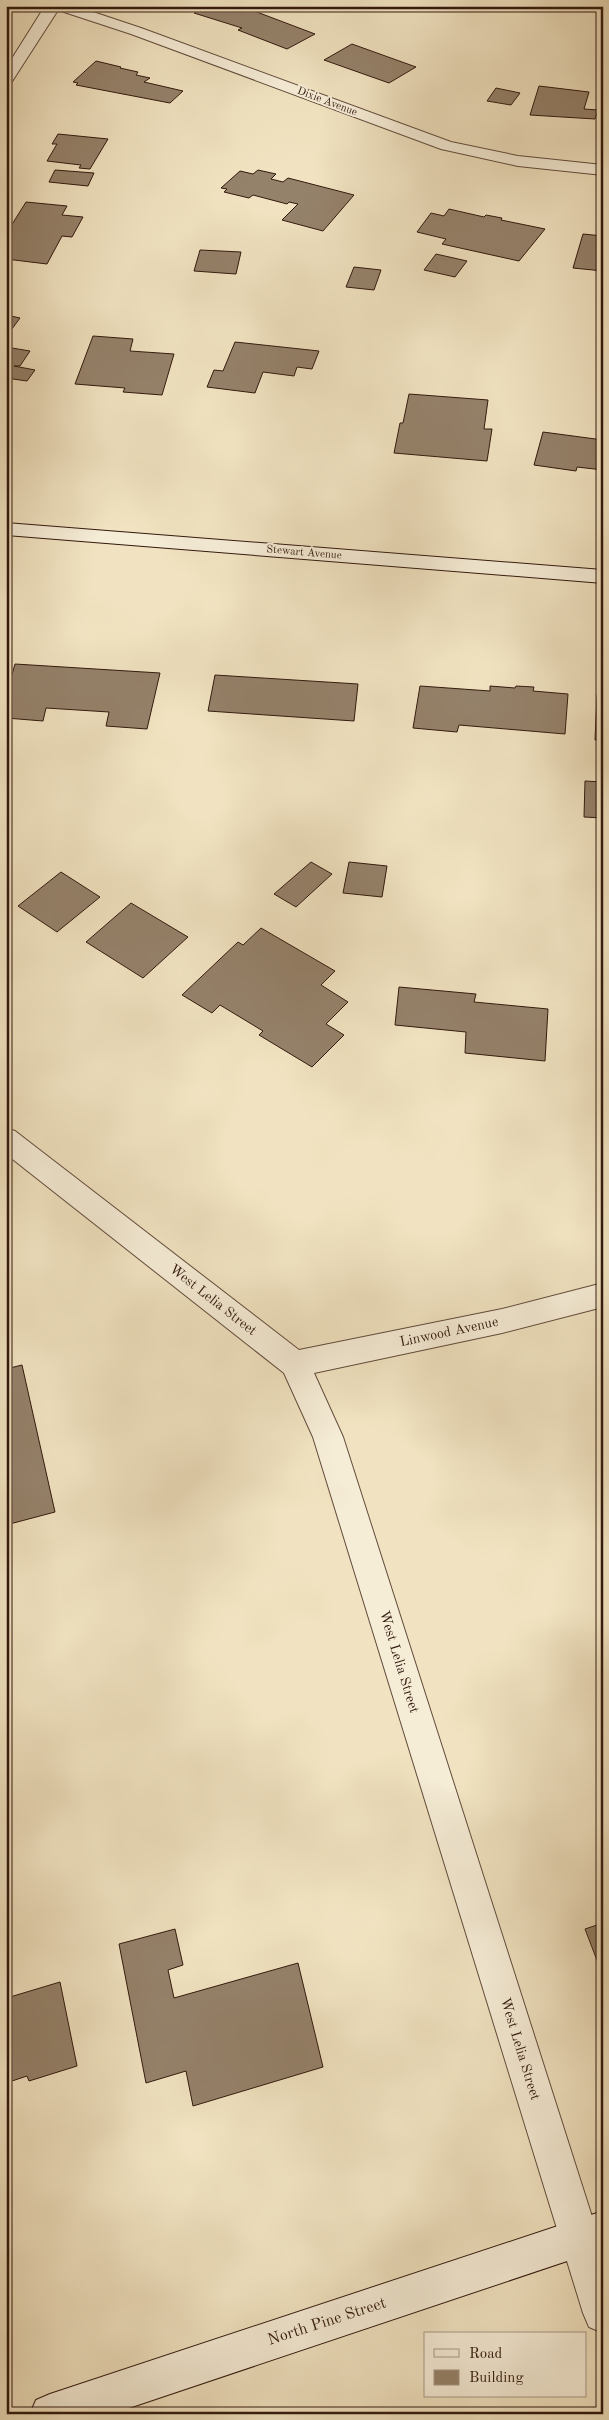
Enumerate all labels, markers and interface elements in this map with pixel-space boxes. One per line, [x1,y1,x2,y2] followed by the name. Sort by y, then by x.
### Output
[295,86,359,118] street label: Dixie Avenue
[266,544,342,562] street label: Stewart Avenue
[167,1262,259,1338] street label: West Lelia Street
[398,1315,500,1349] street label: Linwood Avenue
[377,1609,421,1715] street label: West Lelia Street
[498,1996,542,2102] street label: West Lelia Street
[266,2295,389,2349] street label: North Pine Street
[424,2332,586,2398] legend
[469,2347,503,2362] text: Road
[469,2371,524,2386] text: Building

